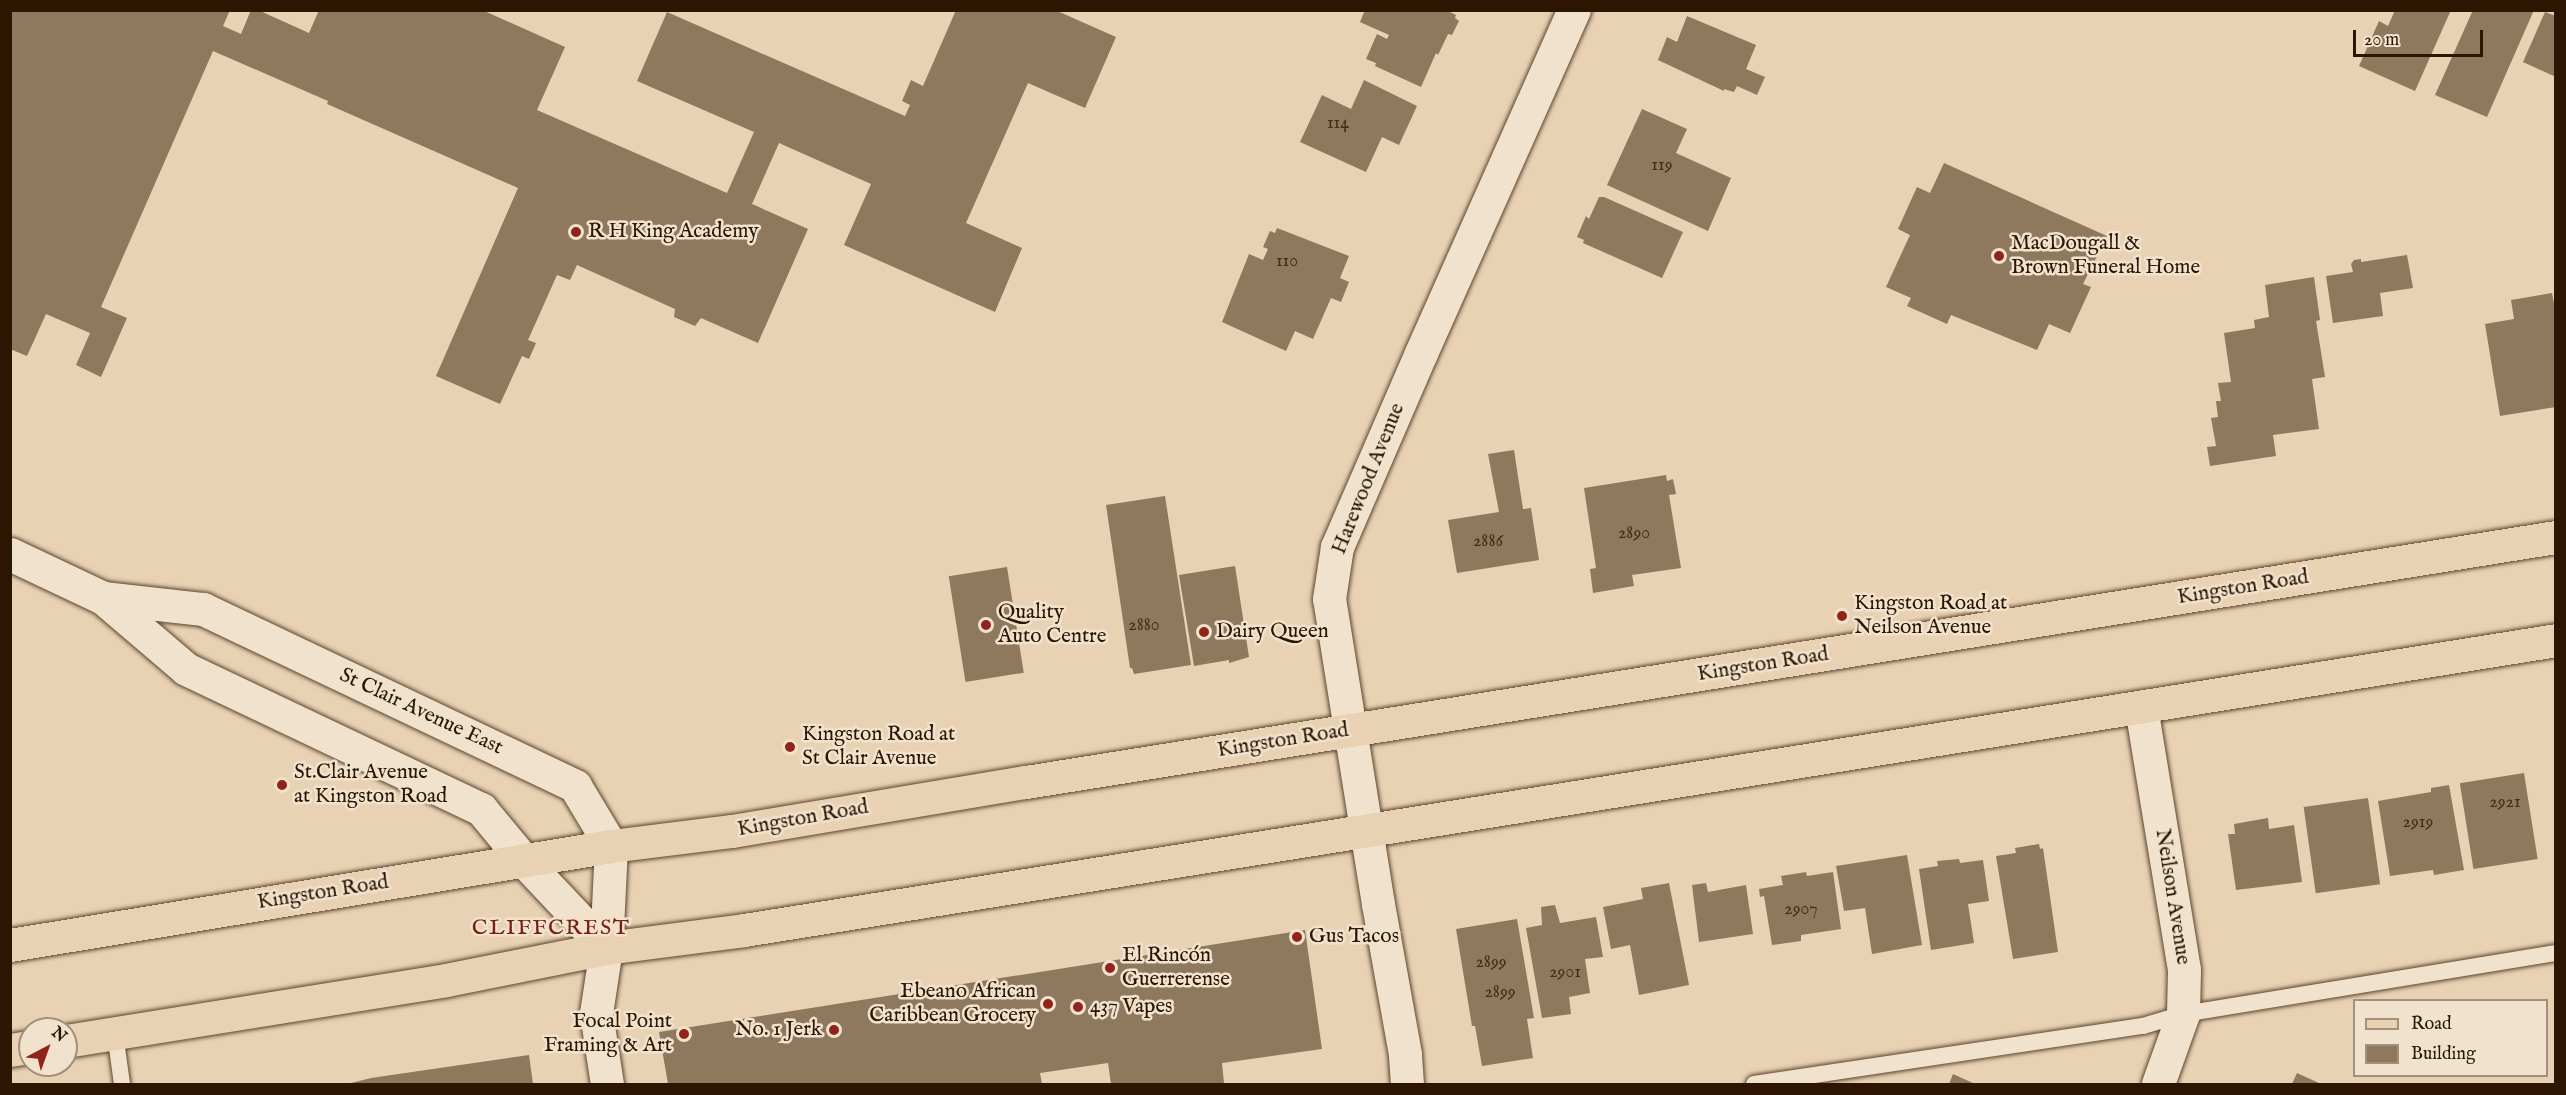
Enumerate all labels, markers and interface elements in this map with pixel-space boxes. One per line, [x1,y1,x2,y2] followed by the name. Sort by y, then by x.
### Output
[2356,18,2486,56] scale bar
[2364,29,2399,52] text: 20 m
[1327,113,1349,135] house number: 114
[1651,155,1673,177] house number: 119
[588,219,759,245] place label: R H King Academy
[569,225,583,239] marker: R H King Academy
[2011,231,2200,281] place label: MacDougall & Brown Funeral Home
[1992,249,2006,263] marker: MacDougall & Brown Funeral Home
[1276,251,1298,273] house number: 110
[1327,400,1411,558] street label: Harewood Avenue
[1618,523,1650,545] house number: 2890
[1473,531,1503,553] house number: 2886
[2176,565,2310,611] street label: Kingston Road
[1854,591,2007,641] place label: Kingston Road at Neilson Avenue
[998,600,1106,650] place label: Quality Auto Centre
[1835,609,1849,623] marker: Kingston Road at Neilson Avenue
[1128,615,1160,637] house number: 2880
[979,618,993,632] marker: Quality Auto Centre
[1216,619,1329,645] place label: Dairy Queen
[1197,625,1211,639] marker: Dairy Queen
[1696,642,1830,688] street label: Kingston Road
[335,663,507,761] street label: St Clair Avenue East
[1216,718,1350,764] street label: Kingston Road
[802,722,955,772] place label: Kingston Road at St Clair Avenue
[783,740,797,754] marker: Kingston Road at St Clair Avenue
[294,760,447,810] place label: St.Clair Avenue at Kingston Road
[275,778,289,792] marker: St.Clair Avenue at Kingston Road
[2489,792,2521,814] house number: 2921
[736,795,870,843] street label: Kingston Road
[2403,812,2433,834] house number: 2919
[2149,827,2195,967] street label: Neilson Avenue
[256,870,390,916] street label: Kingston Road
[1784,899,1818,921] house number: 2907
[472,916,630,942] district label: CLIFFCREST
[1309,924,1399,950] place label: Gus Tacos
[1290,930,1304,944] marker: Gus Tacos
[1122,943,1230,993] place label: El Rincón Guerrerense
[1475,952,1507,974] house number: 2899
[1103,961,1117,975] marker: El Rincón Guerrerense
[1549,962,1581,984] house number: 2901
[869,979,1036,1029] place label: Ebeano African Caribbean Grocery
[1484,982,1516,1004] house number: 2899
[1090,994,1172,1020] place label: 437 Vapes
[1041,997,1055,1011] marker: Ebeano African Caribbean Grocery
[2353,999,2548,1077] legend
[1071,1000,1085,1014] marker: 437 Vapes
[544,1009,672,1059] place label: Focal Point Framing & Art
[2411,1013,2452,1036] text: Road
[18,1017,78,1077] north arrow
[735,1017,822,1043] place label: No. 1 Jerk
[47,1023,70,1047] text: N
[827,1023,841,1037] marker: No. 1 Jerk
[677,1027,691,1041] marker: Focal Point Framing & Art
[2411,1043,2476,1066] text: Building

